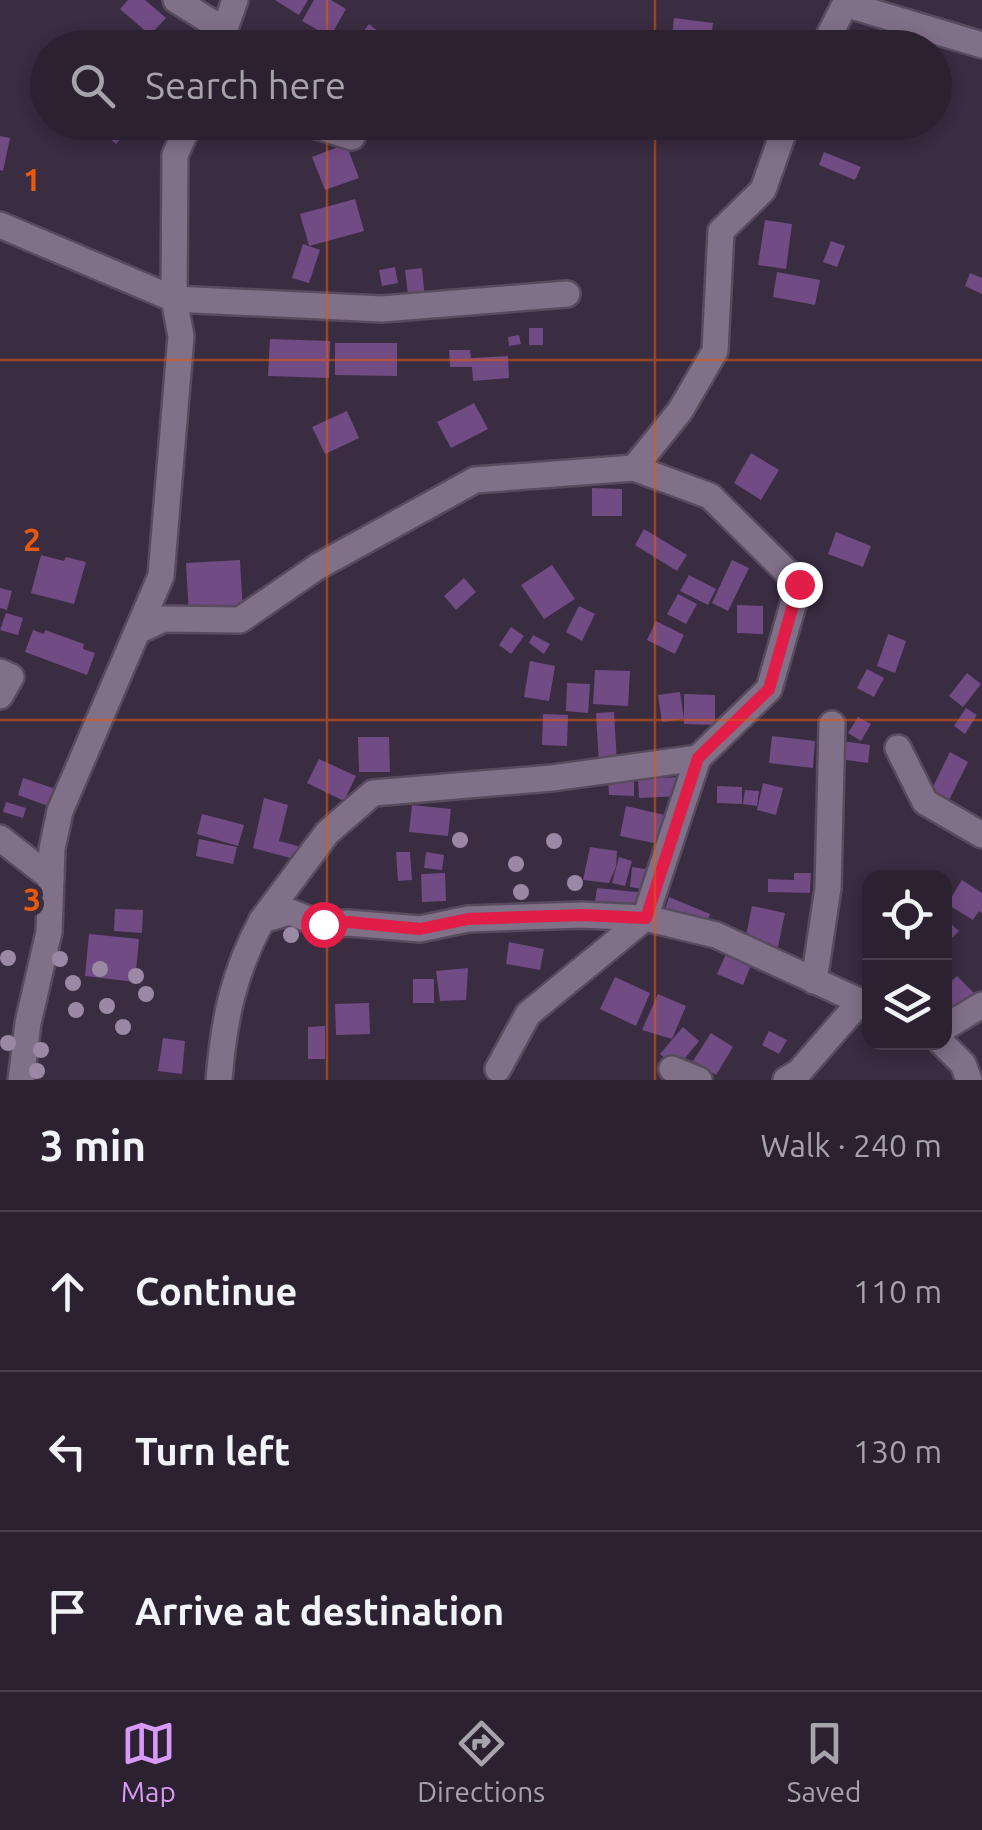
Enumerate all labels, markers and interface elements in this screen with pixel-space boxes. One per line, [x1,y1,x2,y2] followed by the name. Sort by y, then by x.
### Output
[30,30,952,140] search box
[65,58,120,113] icon: search
[145,64,346,106] text: Search here
[23,161,41,197] text: 1
[23,521,41,557] text: 2
[777,562,823,608] route end
[862,870,952,1050] map controls
[862,870,952,960] button: locate
[23,881,41,917] text: 3
[301,902,347,948] route start
[862,960,952,1050] button: layers
[40,1122,146,1169] text: 3 min
[760,1127,942,1163] text: Walk · 240 m
[40,1264,95,1319] icon: ahead
[135,1270,297,1312] text: Continue
[853,1273,942,1309] text: 110 m
[40,1424,95,1479] icon: left
[135,1430,290,1472] text: Turn left
[853,1433,942,1469] text: 130 m
[40,1584,95,1639] icon: arrive
[135,1590,504,1632] text: Arrive at destination
[121,1716,176,1807] tab: Map
[417,1716,545,1807] tab: Directions
[787,1716,861,1807] tab: Saved

